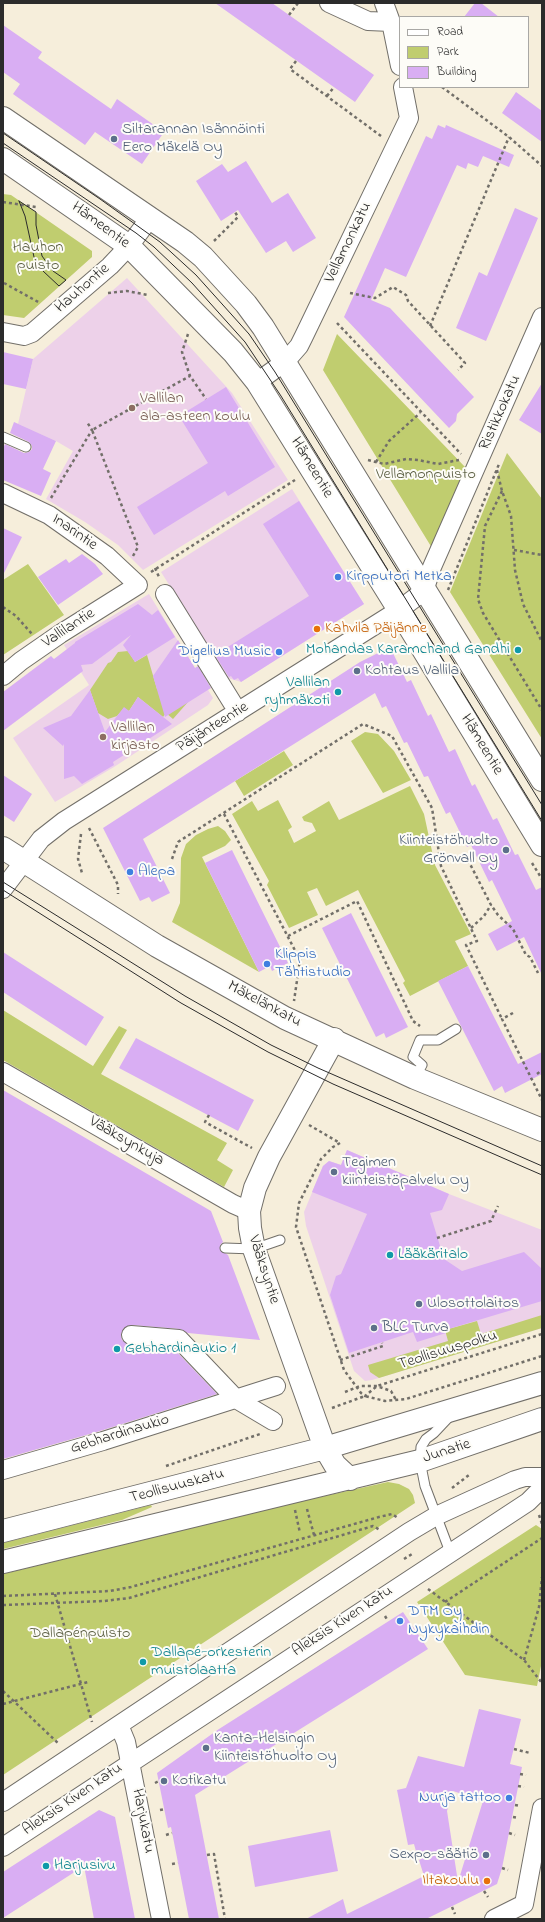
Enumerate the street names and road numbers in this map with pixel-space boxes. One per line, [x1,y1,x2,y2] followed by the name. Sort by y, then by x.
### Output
[67,198,133,254] street label: Hämeentie
[321,199,377,287] street label: Vellamonkatu
[52,260,114,318] street label: Hauhontie
[476,373,526,453] street label: Ristikkokatu
[285,434,337,502] street label: Hämeentie
[47,510,101,556] street label: Inarintie
[39,605,99,653] street label: Vallilantie
[173,698,253,758] street label: Päijänteentie
[455,711,507,779] street label: Hämeentie
[224,978,304,1032] street label: Mäkelänkatu
[85,1113,167,1171] street label: Vääksynkuja
[243,1233,283,1307] street label: Vääksyntie
[396,1327,500,1375] street label: Teollisuuspolku
[68,1411,172,1459] street label: Gebhardinaukio
[421,1435,473,1469] street label: Junatie
[128,1465,226,1509] street label: Teollisuuskatu
[289,1582,397,1662] street label: Aleksis Kiven katu
[19,1760,127,1840] street label: Aleksis Kiven katu
[126,1787,158,1855] street label: Harjukatu

